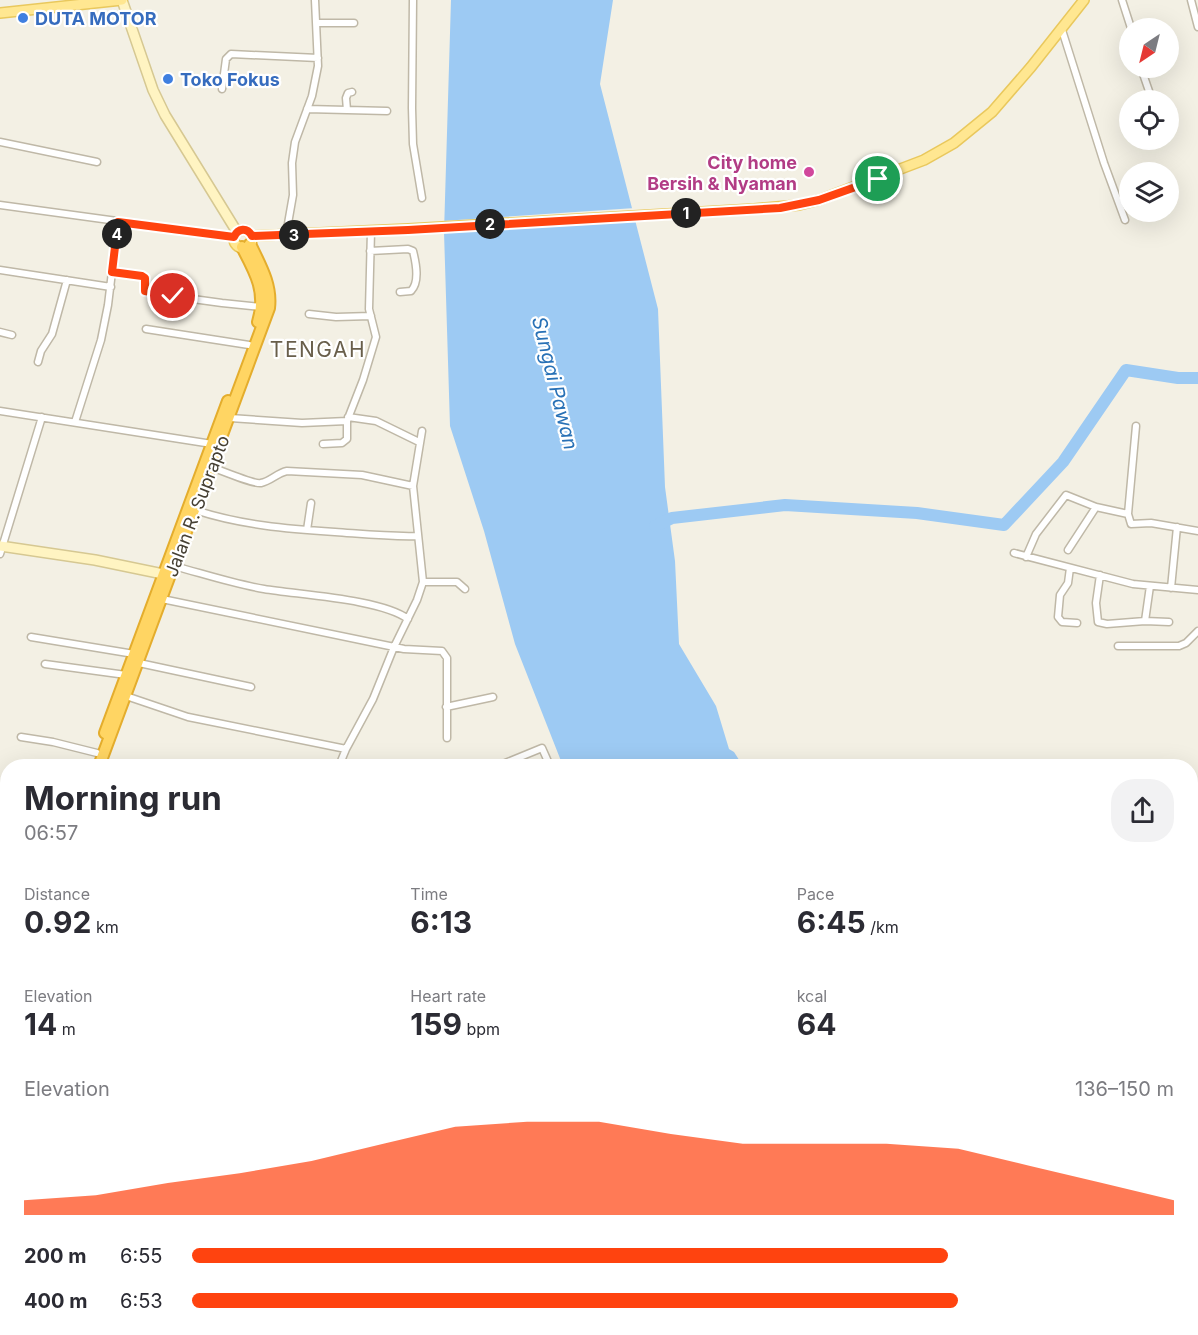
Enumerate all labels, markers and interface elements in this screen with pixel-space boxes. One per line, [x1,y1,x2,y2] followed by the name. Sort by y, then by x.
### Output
[35,8,157,29] place label: DUTA MOTOR
[16,11,30,25] marker: DUTA MOTOR
[1119,18,1179,78] north arrow
[1119,18,1179,222] map controls
[180,69,280,90] place label: Toko Fokus
[161,72,175,86] marker: Toko Fokus
[1119,90,1179,150] button: locate
[647,152,797,194] place label: City home Bersih & Nyaman
[852,153,903,204] pin
[861,162,894,195] icon: arrive
[1119,162,1179,222] button: layers
[802,165,816,179] marker: City home Bersih & Nyaman
[671,198,701,228] pin: 1
[683,203,689,223] text: 1
[475,209,505,239] pin: 2
[485,214,495,234] text: 2
[102,219,132,249] pin: 4
[279,220,309,250] pin: 3
[112,224,122,244] text: 4
[289,225,299,245] text: 3
[147,270,198,321] pin
[156,279,189,312] icon: check
[527,314,583,452] water label: Sungai Pawan
[270,337,366,362] district label: TENGAH
[160,432,234,580] street label: Jalan R. Suprapto
[24,778,222,818] text: Morning run
[1111,779,1174,842] button: share
[24,821,78,845] text: 06:57
[24,884,90,904] text: Distance
[410,884,448,904] text: Time
[797,884,834,904] text: Pace
[24,904,91,940] text: 0.92
[410,904,472,940] text: 6:13
[797,904,866,940] text: 6:45
[91,917,119,937] text: km
[866,917,899,937] text: /km
[24,986,93,1006] text: Elevation
[410,986,486,1006] text: Heart rate
[797,986,827,1006] text: kcal
[24,1006,57,1042] text: 14
[410,1006,462,1042] text: 159
[797,1006,836,1042] text: 64
[57,1019,76,1039] text: m
[462,1019,500,1039] text: bpm
[24,1077,110,1101] text: Elevation
[1075,1077,1174,1101] text: 136–150 m
[24,1244,87,1268] text: 200 m
[120,1244,162,1268] text: 6:55
[24,1289,88,1313] text: 400 m
[120,1289,163,1313] text: 6:53

